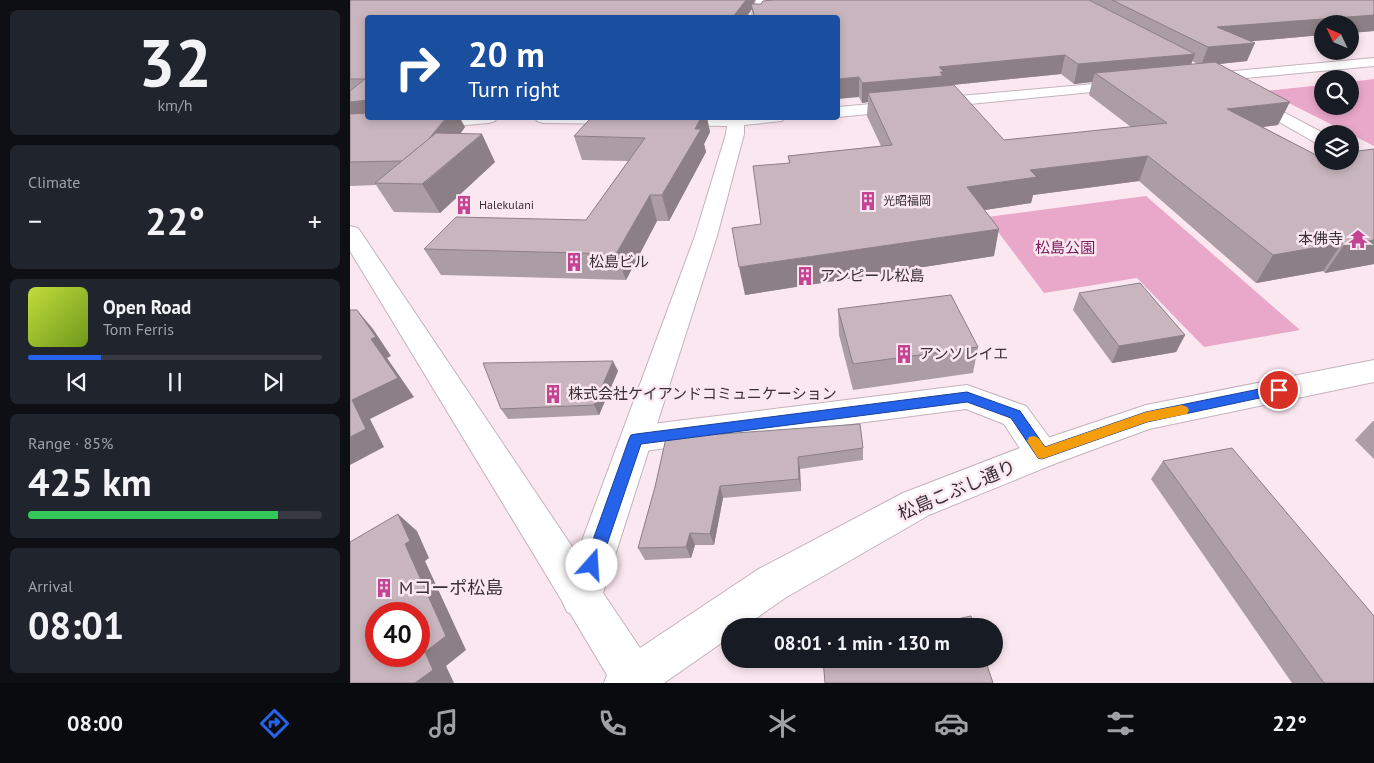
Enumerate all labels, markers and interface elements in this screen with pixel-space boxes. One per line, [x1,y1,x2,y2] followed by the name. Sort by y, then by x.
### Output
[1314,15,1359,60] north arrow
[1314,15,1359,170] map controls
[138,20,212,104] text: 32
[468,31,545,77] text: 20 m
[385,35,450,100] icon: right
[1314,70,1359,115] button: search
[468,75,560,103] text: Turn right
[157,95,193,115] text: km/h
[1314,125,1359,170] button: layers
[28,172,80,192] text: Climate
[857,190,879,212] building icon: 光昭福岡
[883,193,931,208] place label: 光昭福岡
[453,194,475,216] building icon: Halekulani
[145,196,205,245] text: 22°
[479,197,534,212] place label: Halekulani
[28,202,42,239] text: −
[308,202,322,239] text: +
[1347,228,1369,250] temple icon: 本佛寺
[1298,229,1343,248] place label: 本佛寺
[1035,238,1095,257] park label: 松島公園
[563,251,585,273] building icon: 松島ビル
[589,252,649,271] place label: 松島ビル
[794,265,816,287] building icon: アンピール松島
[820,266,924,285] place label: アンピール松島
[103,295,191,319] text: Open Road
[103,319,174,339] text: Tom Ferris
[893,343,915,365] building icon: アンソレイエ
[919,344,1008,363] place label: アンソレイエ
[63,368,91,396] icon: previous
[161,368,189,396] icon: pause
[259,368,287,396] icon: next
[1258,369,1300,411] pin
[1265,376,1293,404] icon: arrive
[542,383,564,405] building icon: 株式会社ケイアンドコミュニケーション
[568,384,837,403] place label: 株式会社ケイアンドコミュニケーション
[28,433,113,453] text: Range · 85%
[894,454,1019,525] street label: 松島こぶし通り
[28,457,152,506] text: 425 km
[565,538,617,590] position arrow
[28,576,73,596] text: Arrival
[399,576,503,599] place label: Mコーポ松島
[373,577,395,599] building icon: Mコーポ松島
[28,600,124,649] text: 08:01
[365,602,430,667] speed limit sign: 40
[774,631,950,655] text: 08:01 · 1 min · 130 m
[257,706,292,741] icon: directions
[426,706,461,741] icon: music
[595,706,630,741] icon: phone
[765,706,800,741] icon: climate
[934,706,969,741] icon: car
[1103,706,1138,741] icon: filters
[67,709,123,737] text: 08:00
[1272,709,1307,737] text: 22°

